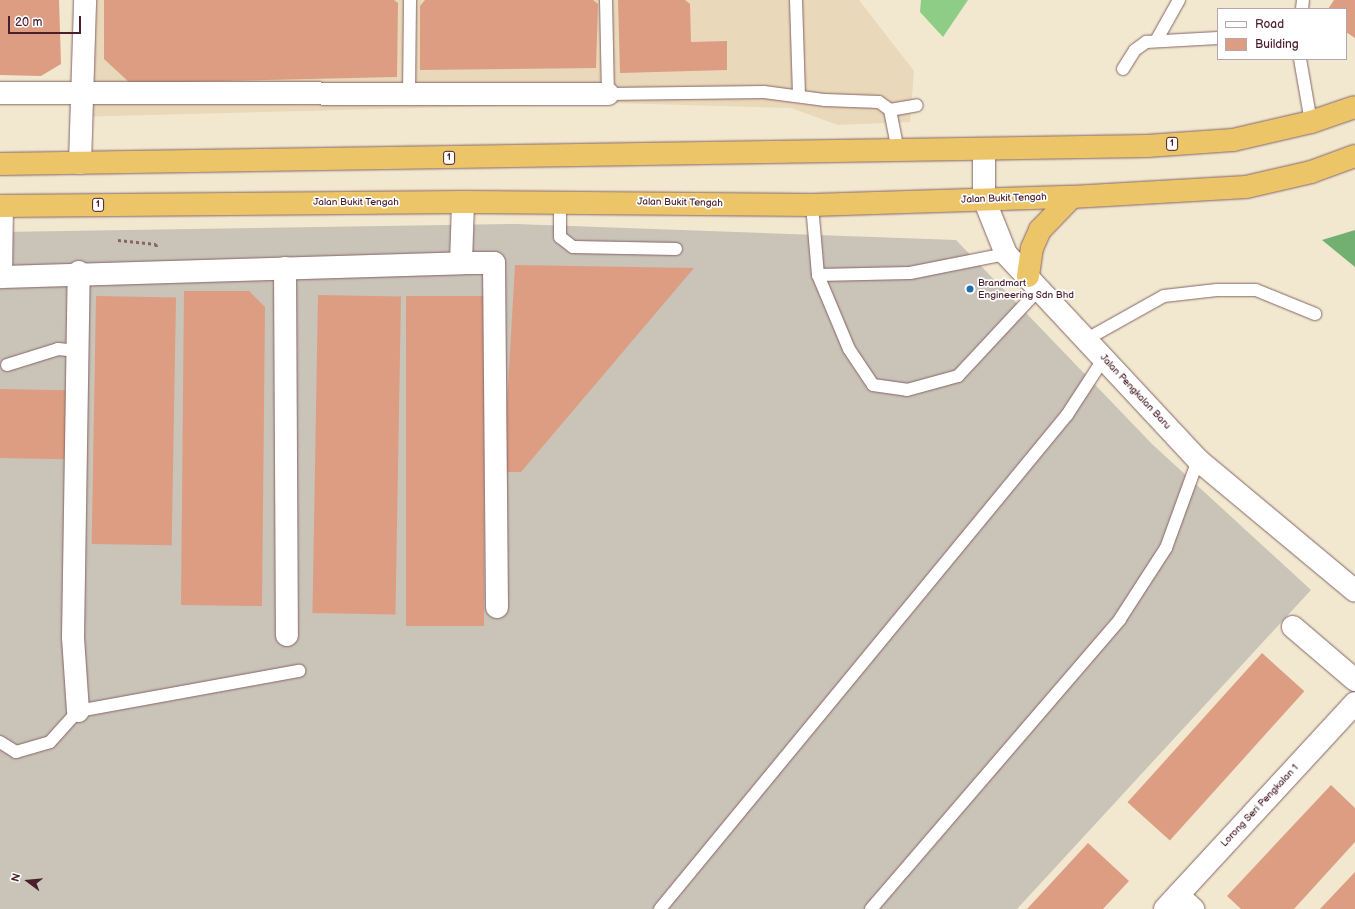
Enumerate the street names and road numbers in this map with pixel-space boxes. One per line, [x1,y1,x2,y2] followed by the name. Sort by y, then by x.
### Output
[1166,137,1178,151] road number: 1
[443,151,455,165] road number: 1
[961,192,1047,206] street label: Jalan Bukit Tengah
[637,196,723,210] street label: Jalan Bukit Tengah
[313,197,399,209] street label: Jalan Bukit Tengah
[92,198,104,212] road number: 1
[1097,352,1173,432] street label: Jalan Pengkalan Baru
[1219,762,1301,850] street label: Lorong Seri Pengkalan 1

